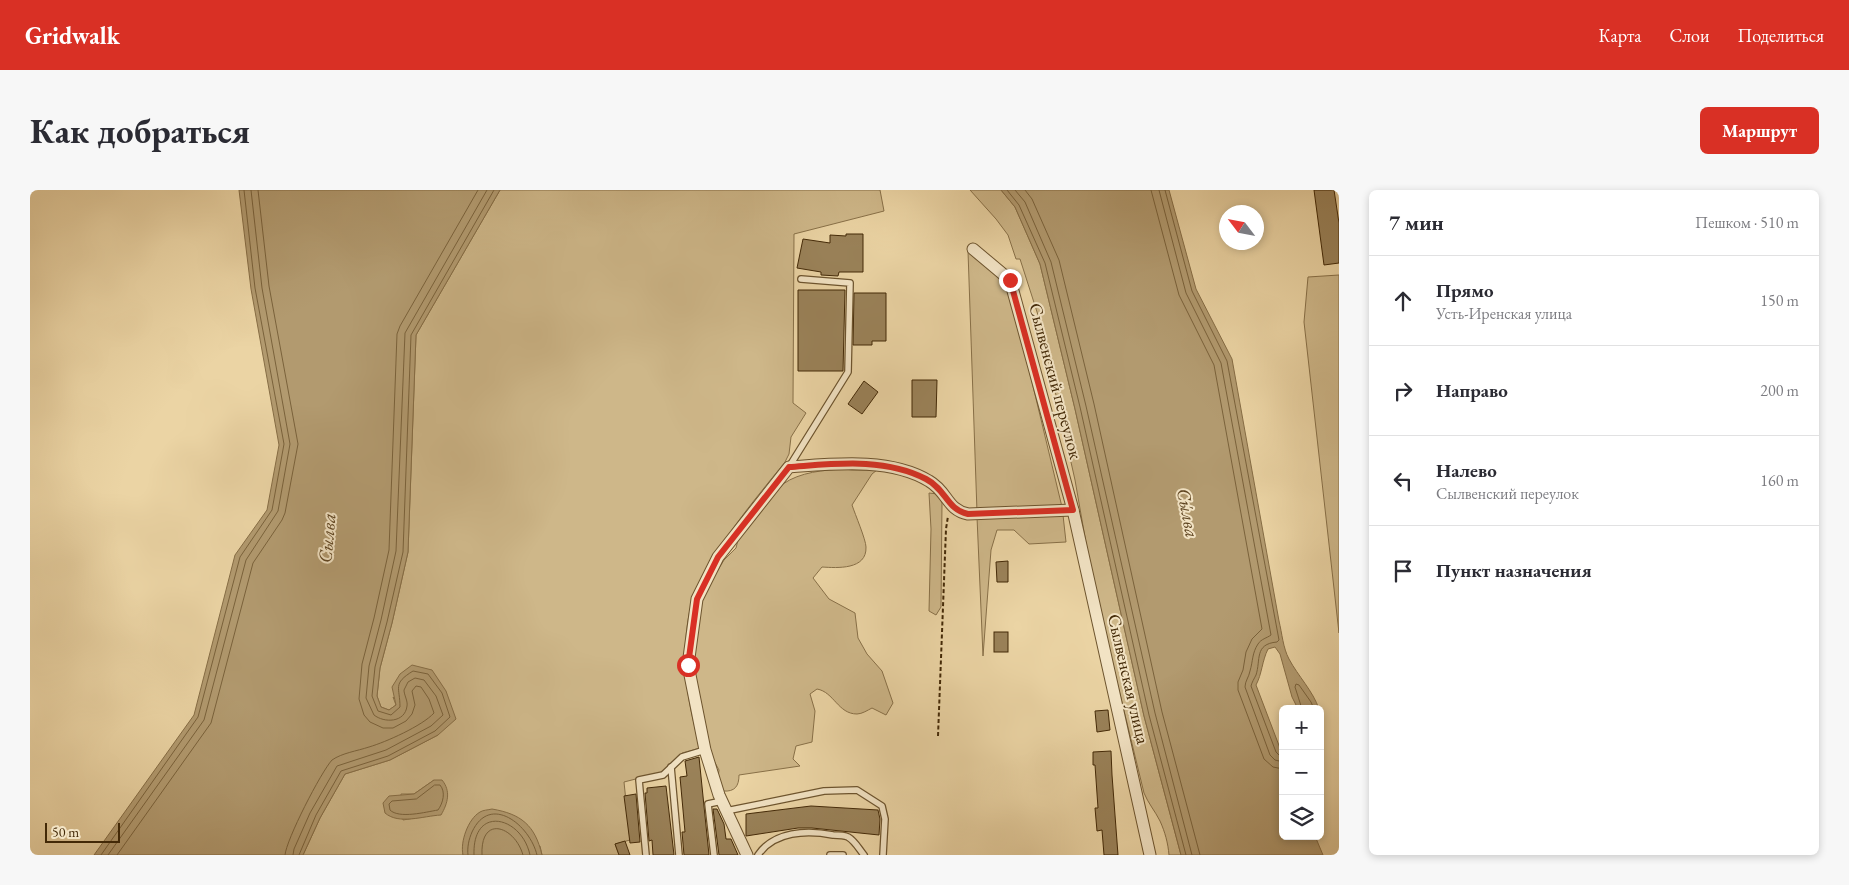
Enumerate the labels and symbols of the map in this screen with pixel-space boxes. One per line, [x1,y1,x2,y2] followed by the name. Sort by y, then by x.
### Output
[1219,205,1264,250] north arrow
[999,269,1022,292] route end
[1024,300,1088,462] street label: Сылвенский переулок
[1171,486,1205,540] water label: Сы́лва
[312,512,342,564] water label: Сылва
[1103,612,1155,747] street label: Сылвенская улица
[677,654,700,677] route start
[45,820,120,843] scale bar

